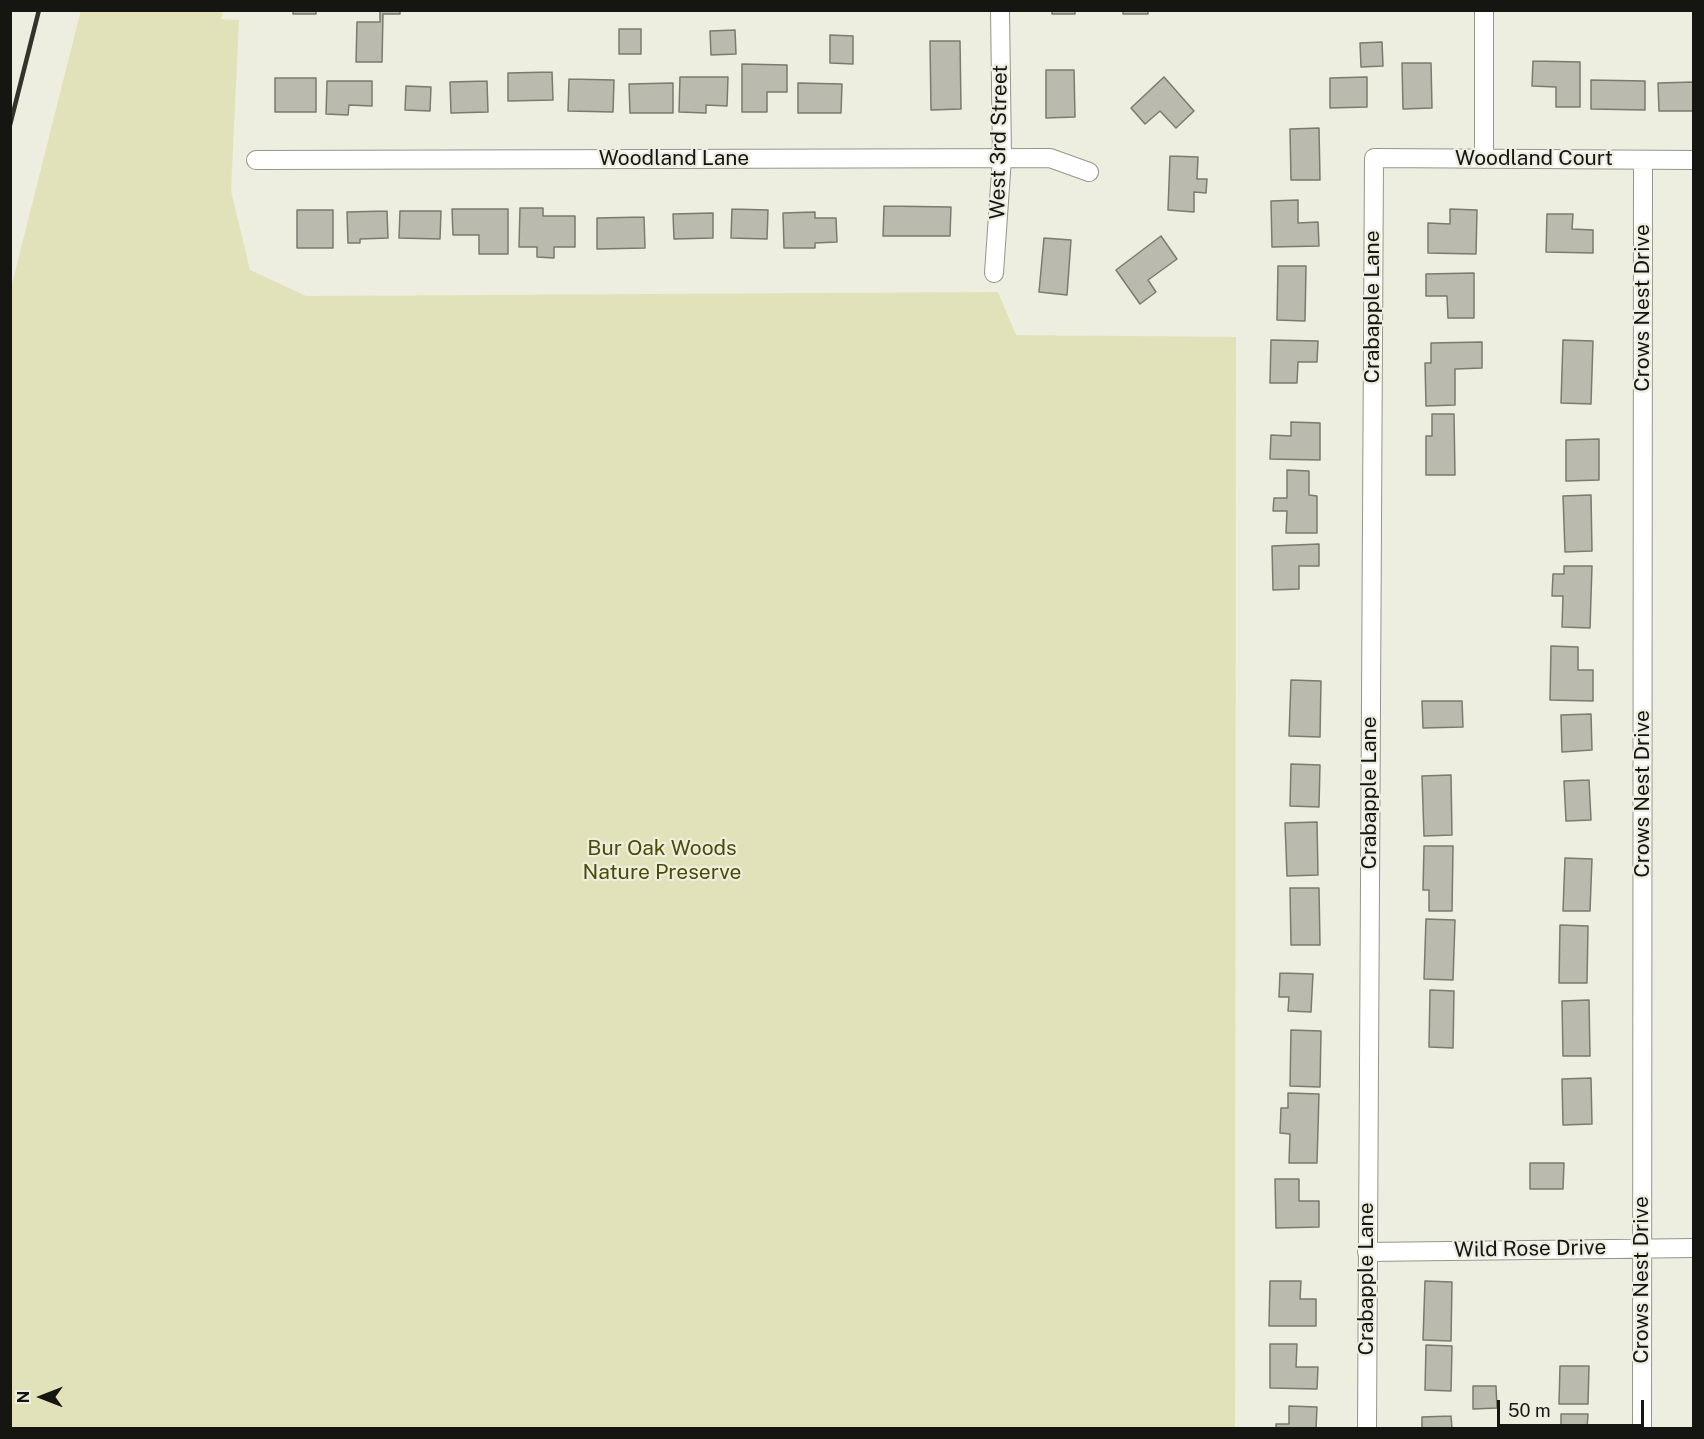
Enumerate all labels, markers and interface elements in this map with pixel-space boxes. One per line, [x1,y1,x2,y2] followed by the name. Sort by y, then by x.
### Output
[985,64,1013,220] street label: West 3rd Street
[599,146,749,172] street label: Woodland Lane
[1455,146,1613,172] street label: Woodland Court
[1630,224,1656,392] street label: Crows Nest Drive
[1360,230,1386,384] street label: Crabapple Lane
[1630,710,1656,878] street label: Crows Nest Drive
[1357,716,1383,870] street label: Crabapple Lane
[583,836,741,886] park label: Bur Oak Woods Nature Preserve
[1629,1196,1655,1364] street label: Crows Nest Drive
[1354,1202,1380,1356] street label: Crabapple Lane
[1454,1235,1606,1263] street label: Wild Rose Drive
[12,1367,72,1427] north arrow
[1500,1388,1647,1426] scale bar
[14,1391,33,1403] text: N
[1508,1400,1551,1421] text: 50 m

